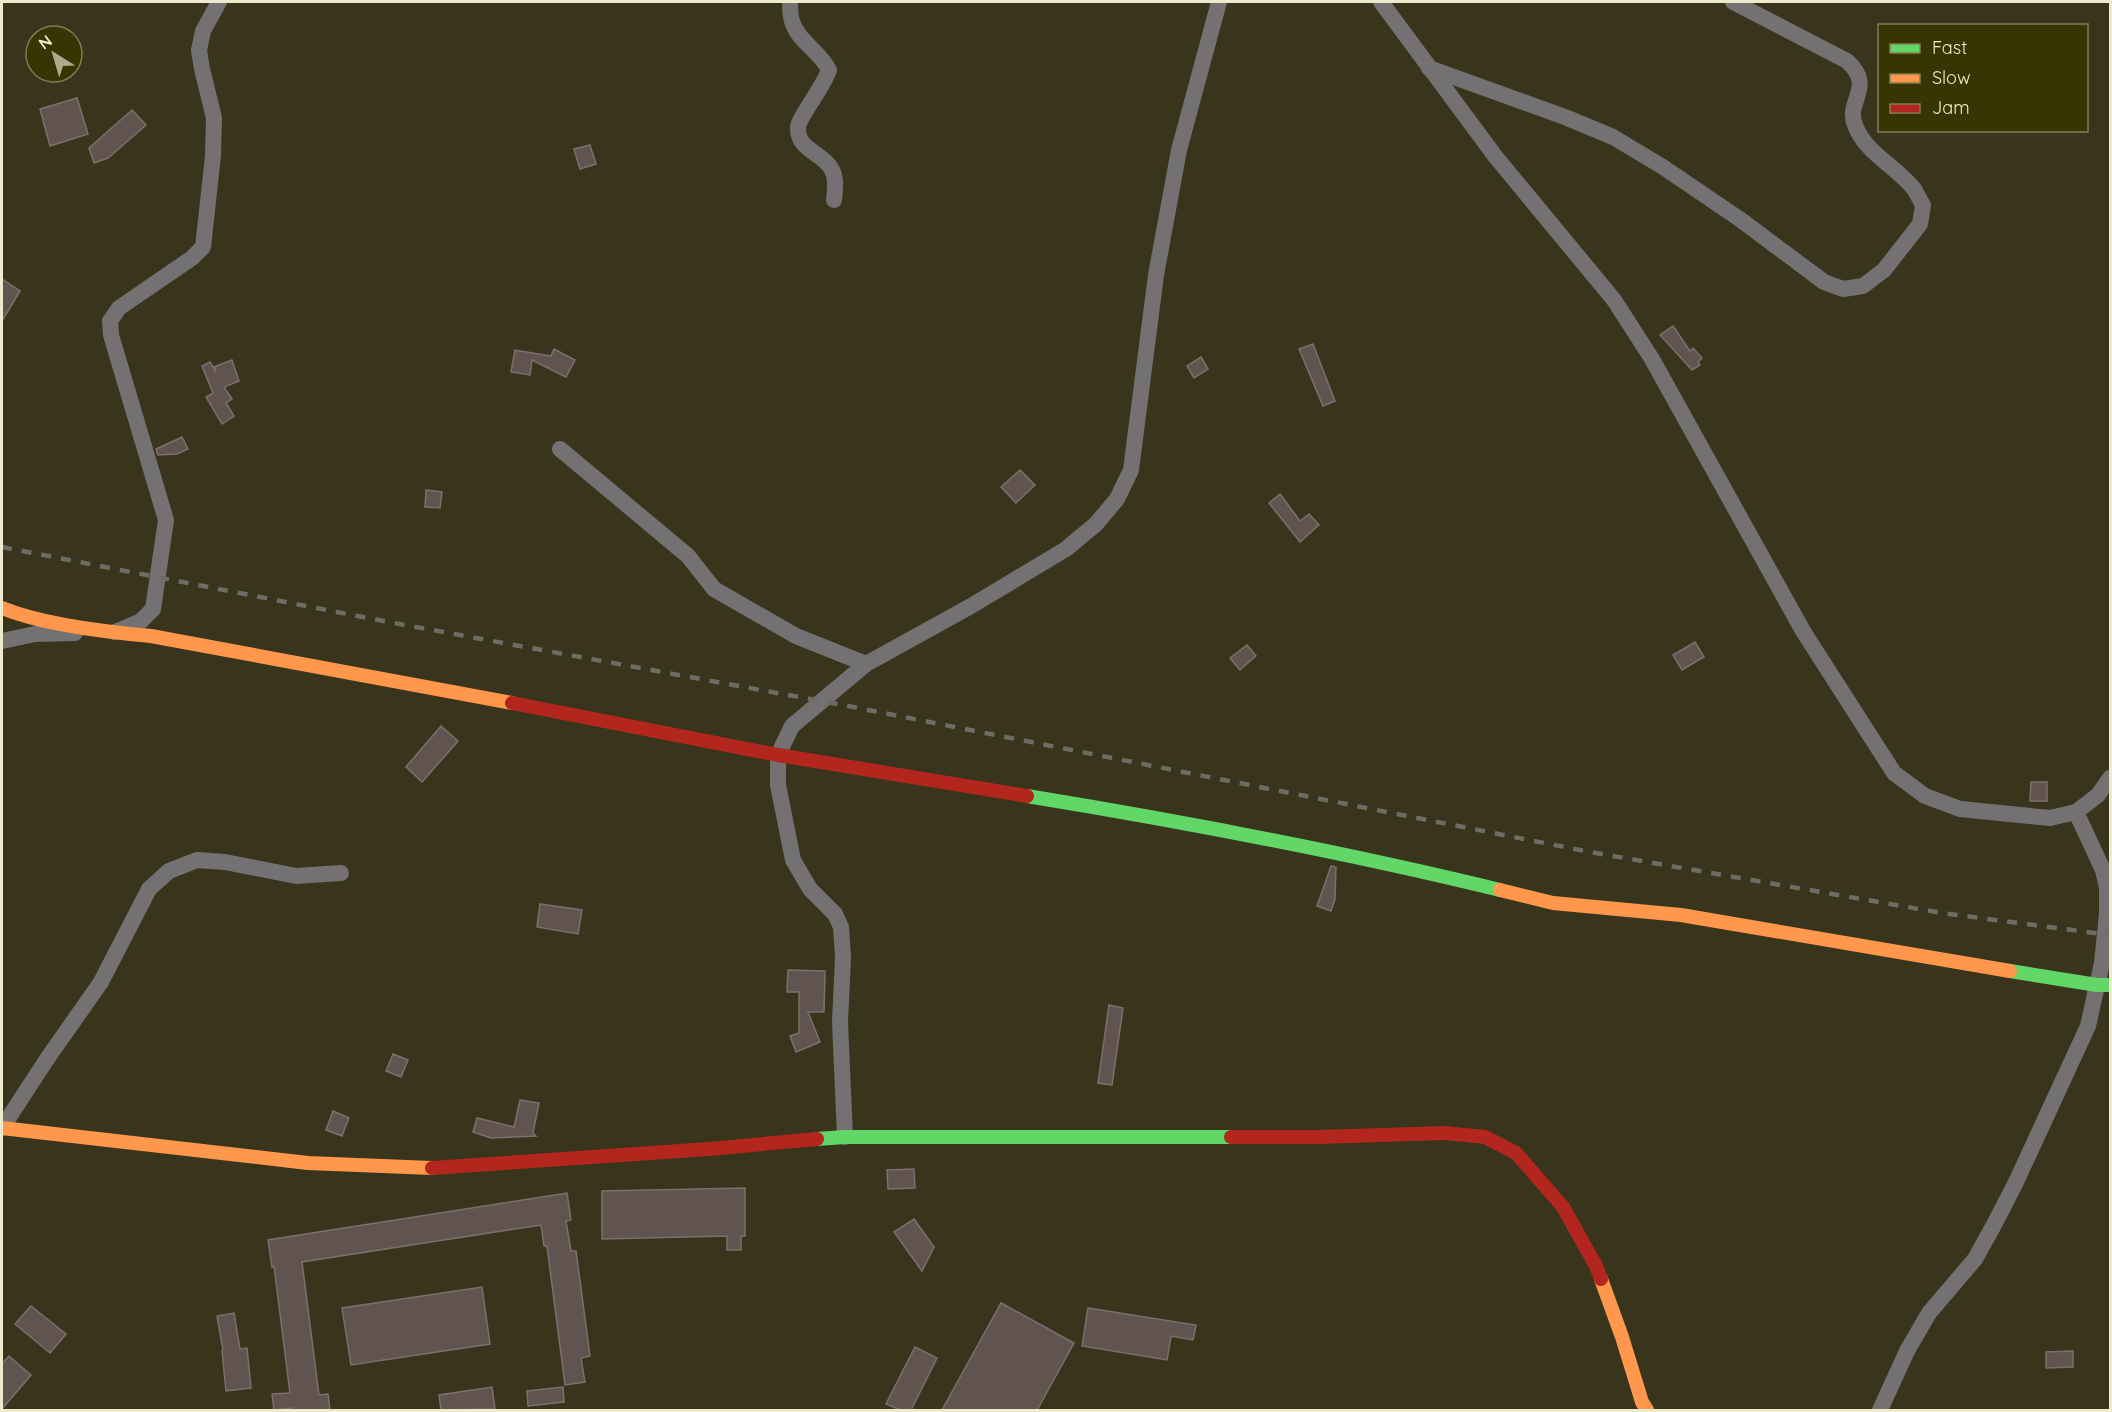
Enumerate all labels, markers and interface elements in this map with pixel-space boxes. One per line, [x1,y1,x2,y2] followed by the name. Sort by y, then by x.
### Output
[24,24,84,84] north arrow
[1878,24,2088,132] legend
[34,30,56,54] text: N
[1932,36,1967,59] text: Fast
[1932,66,1970,89] text: Slow
[1932,96,1970,119] text: Jam

